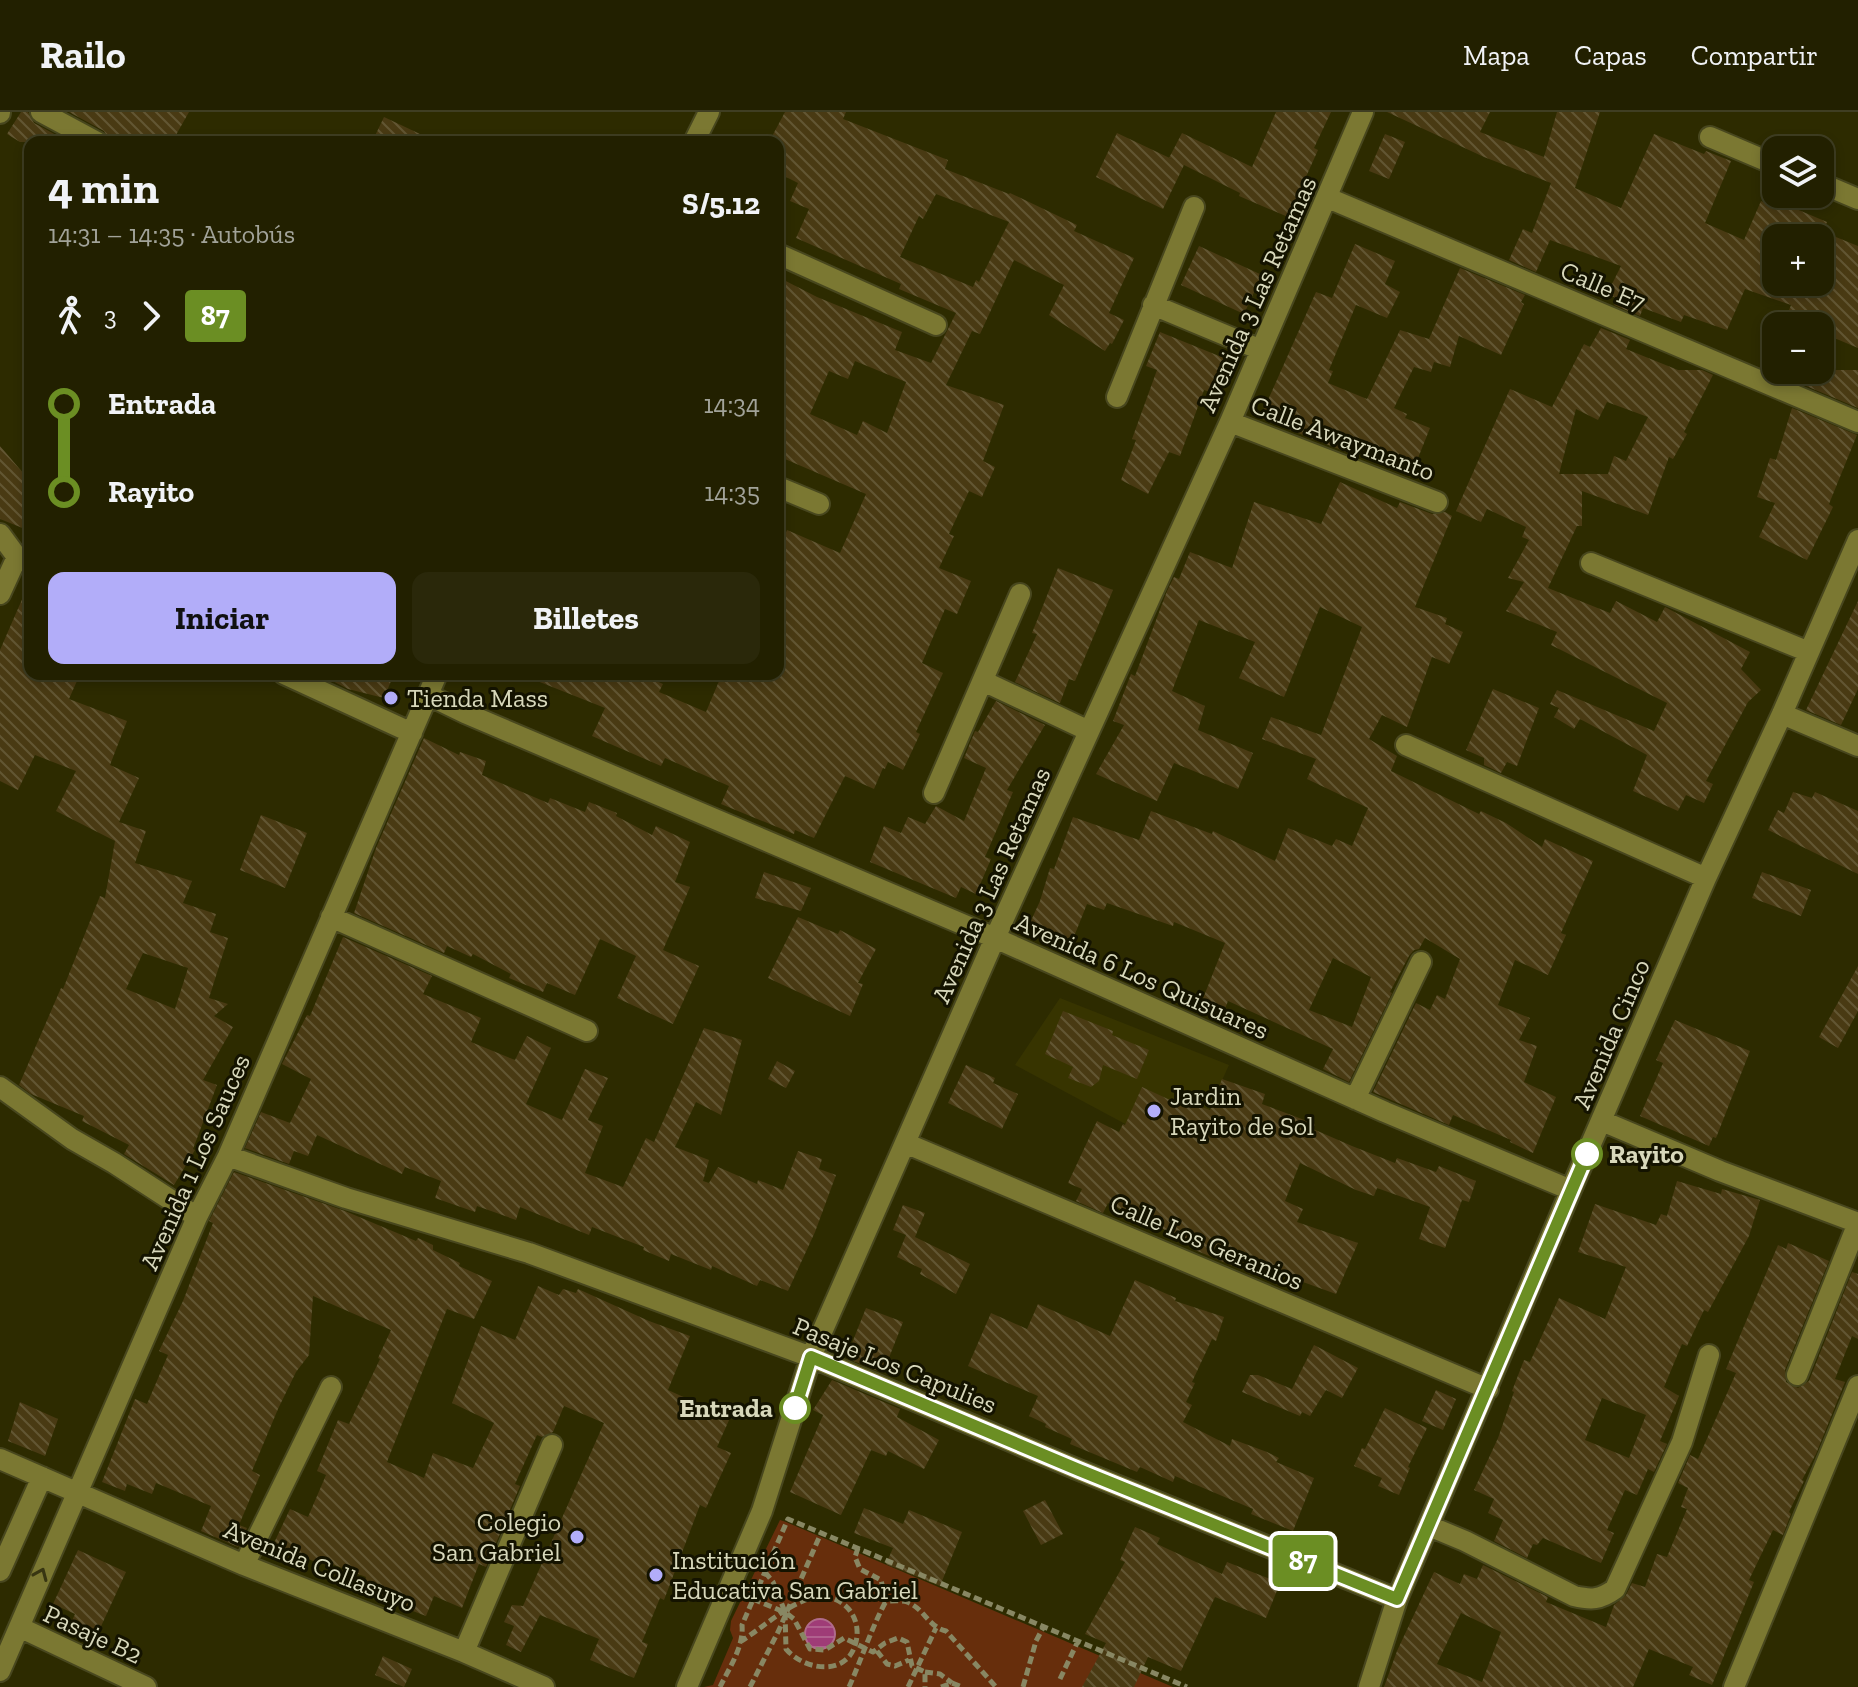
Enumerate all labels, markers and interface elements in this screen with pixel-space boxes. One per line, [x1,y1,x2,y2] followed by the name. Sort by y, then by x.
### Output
[40,32,126,78] text: Railo
[1463,39,1530,72] text: Mapa
[1574,39,1647,72] text: Capas
[1691,39,1818,72] text: Compartir
[1762,136,1834,384] map controls
[1762,136,1834,208] button: layers
[48,161,159,214] text: 4 min
[1191,171,1323,417] street label: Avenida 3 Las Retamas
[682,186,760,222] text: S/5.12
[48,218,295,250] text: 14:31 – 14:35 · Autobús
[1762,224,1834,296] button: +
[1556,254,1650,318] street label: Calle E7
[48,294,92,338] icon: walk
[129,294,173,338] icon: forward
[201,299,230,332] text: 87
[104,300,117,332] text: 3
[1762,312,1834,384] button: −
[108,386,216,422] text: Entrada
[703,388,760,420] text: 14:34
[1247,388,1439,488] street label: Calle Awaymanto
[108,474,194,510] text: Rayito
[704,476,760,508] text: 14:35
[48,572,396,664] button: Iniciar
[412,572,760,664] button: Billetes
[407,682,548,714] place label: Tienda Mass
[382,689,400,707] marker: Tienda Mass
[925,762,1057,1008] street label: Avenida 3 Las Retamas
[1010,906,1274,1046] street label: Avenida 6 Los Quisuares
[1565,954,1657,1114] street label: Avenida Cinco
[133,1049,257,1275] street label: Avenida 1 Los Sauces
[1170,1080,1314,1142] place label: Jardin Rayito de Sol
[1145,1102,1163,1120] marker: Jardin Rayito de Sol
[1609,1138,1684,1170] place label: Rayito
[1572,1139,1602,1169] marker: Rayito
[1106,1187,1308,1297] street label: Calle Los Geranios
[789,1310,1001,1420] street label: Pasaje Los Capulies
[679,1392,773,1424] place label: Entrada
[780,1393,810,1423] marker: Entrada
[432,1506,561,1568] place label: Colegio San Gabriel
[219,1513,421,1619] street label: Avenida Collasuyo
[568,1528,586,1546] marker: Colegio San Gabriel
[1267,1535,1339,1587] line badge: 87
[672,1544,918,1606] place label: Institución Educativa San Gabriel
[1289,1544,1317,1577] text: 87
[647,1566,665,1584] marker: Institución Educativa San Gabriel
[32,1567,48,1582] one-way arrow
[39,1597,147,1671] street label: Pasaje B2

